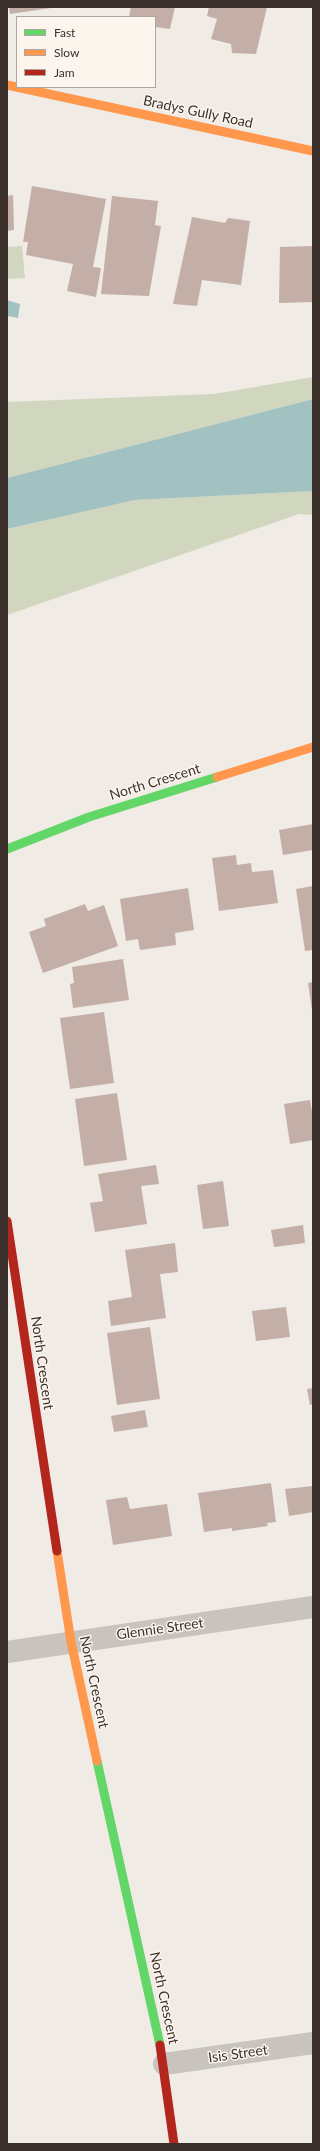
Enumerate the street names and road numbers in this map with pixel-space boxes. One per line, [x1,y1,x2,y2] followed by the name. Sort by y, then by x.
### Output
[142,92,254,132] street label: Bradys Gully Road
[108,760,202,804] street label: North Crescent
[27,1315,57,1411] street label: North Crescent
[115,1615,205,1643] street label: Glennie Street
[76,1634,112,1730] street label: North Crescent
[146,1950,182,2046] street label: North Crescent
[207,2042,269,2066] street label: Isis Street

